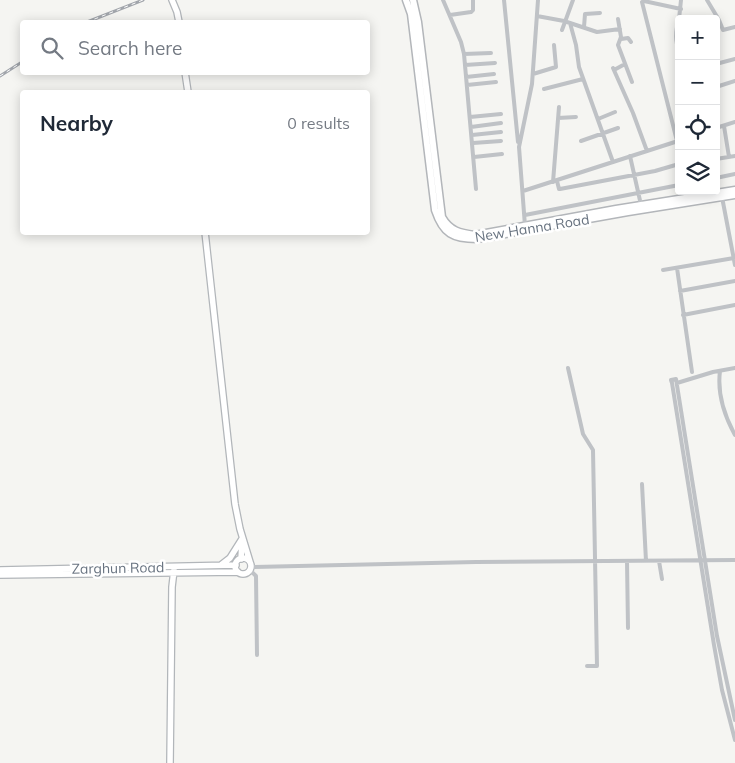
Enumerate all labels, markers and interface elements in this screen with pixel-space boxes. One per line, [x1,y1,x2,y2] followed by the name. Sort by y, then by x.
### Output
[675,15,720,195] map controls
[675,15,720,60] button: +
[20,20,370,75] search box
[38,34,66,62] icon: search
[78,36,182,60] text: Search here
[675,60,720,105] button: −
[675,105,720,150] button: locate
[40,110,113,136] text: Nearby
[287,113,350,133] text: 0 results
[675,150,720,195] button: layers
[473,210,591,246] street label: New Hanna Road
[72,558,164,578] street label: Zarghun Road

